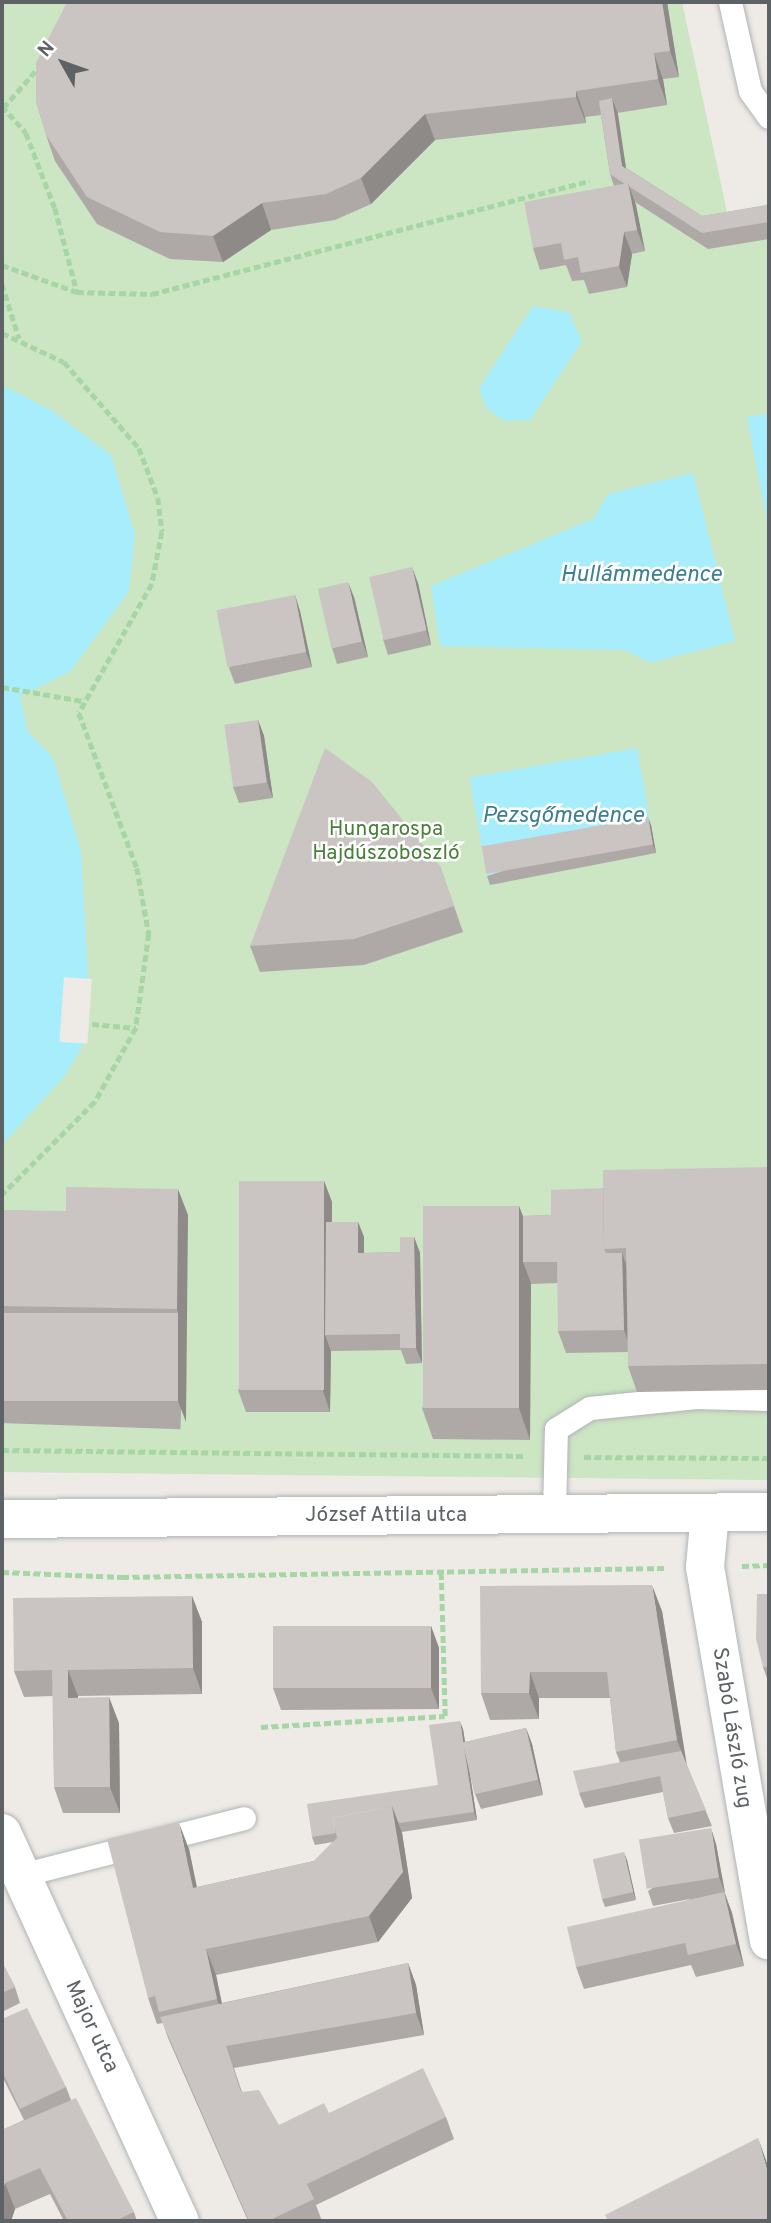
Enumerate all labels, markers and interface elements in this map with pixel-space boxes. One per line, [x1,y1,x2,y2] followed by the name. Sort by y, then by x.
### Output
[28,28,98,98] north arrow
[33,37,60,62] text: N
[560,562,722,590] water label: Hullámmedence
[482,803,644,831] water label: Pezsgőmedence
[312,817,460,867] park label: Hungarospa Hajdúszoboszló
[305,1503,467,1529] street label: József Attila utca
[706,1646,756,1810] street label: Szabó László zug
[59,1977,123,2077] street label: Major utca

